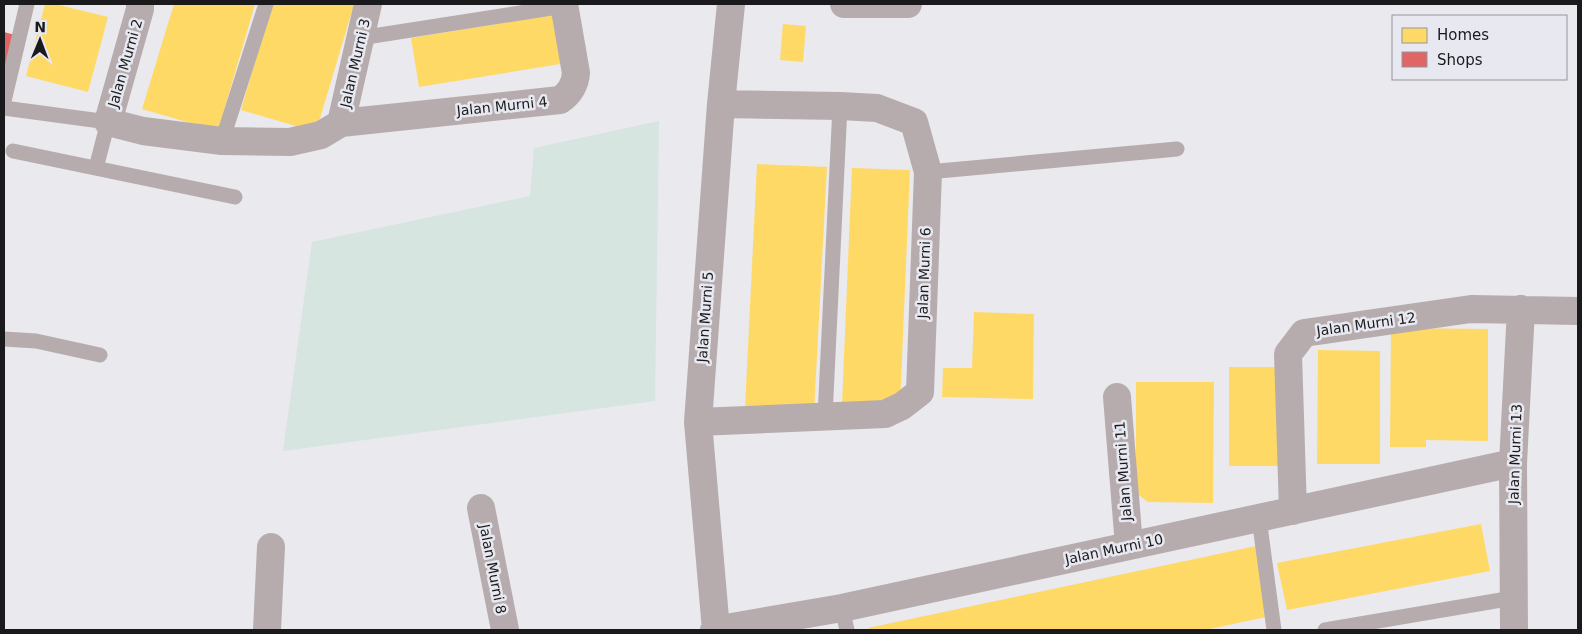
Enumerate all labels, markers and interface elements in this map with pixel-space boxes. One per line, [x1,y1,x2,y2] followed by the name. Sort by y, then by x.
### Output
[15,15,65,65] north arrow
[1392,15,1567,80] legend
[104,17,145,110] street label: Jalan Murni 2
[337,17,373,110] street label: Jalan Murni 3
[34,19,46,35] text: N
[1437,26,1489,44] text: Homes
[1437,51,1483,69] text: Shops
[455,93,548,119] street label: Jalan Murni 4
[914,227,934,320] street label: Jalan Murni 6
[694,271,716,364] street label: Jalan Murni 5
[1314,309,1417,339] street label: Jalan Murni 12
[1505,404,1525,505] street label: Jalan Murni 13
[1112,421,1135,522] street label: Jalan Murni 11
[476,522,510,615] street label: Jalan Murni 8
[1062,531,1165,567] street label: Jalan Murni 10

